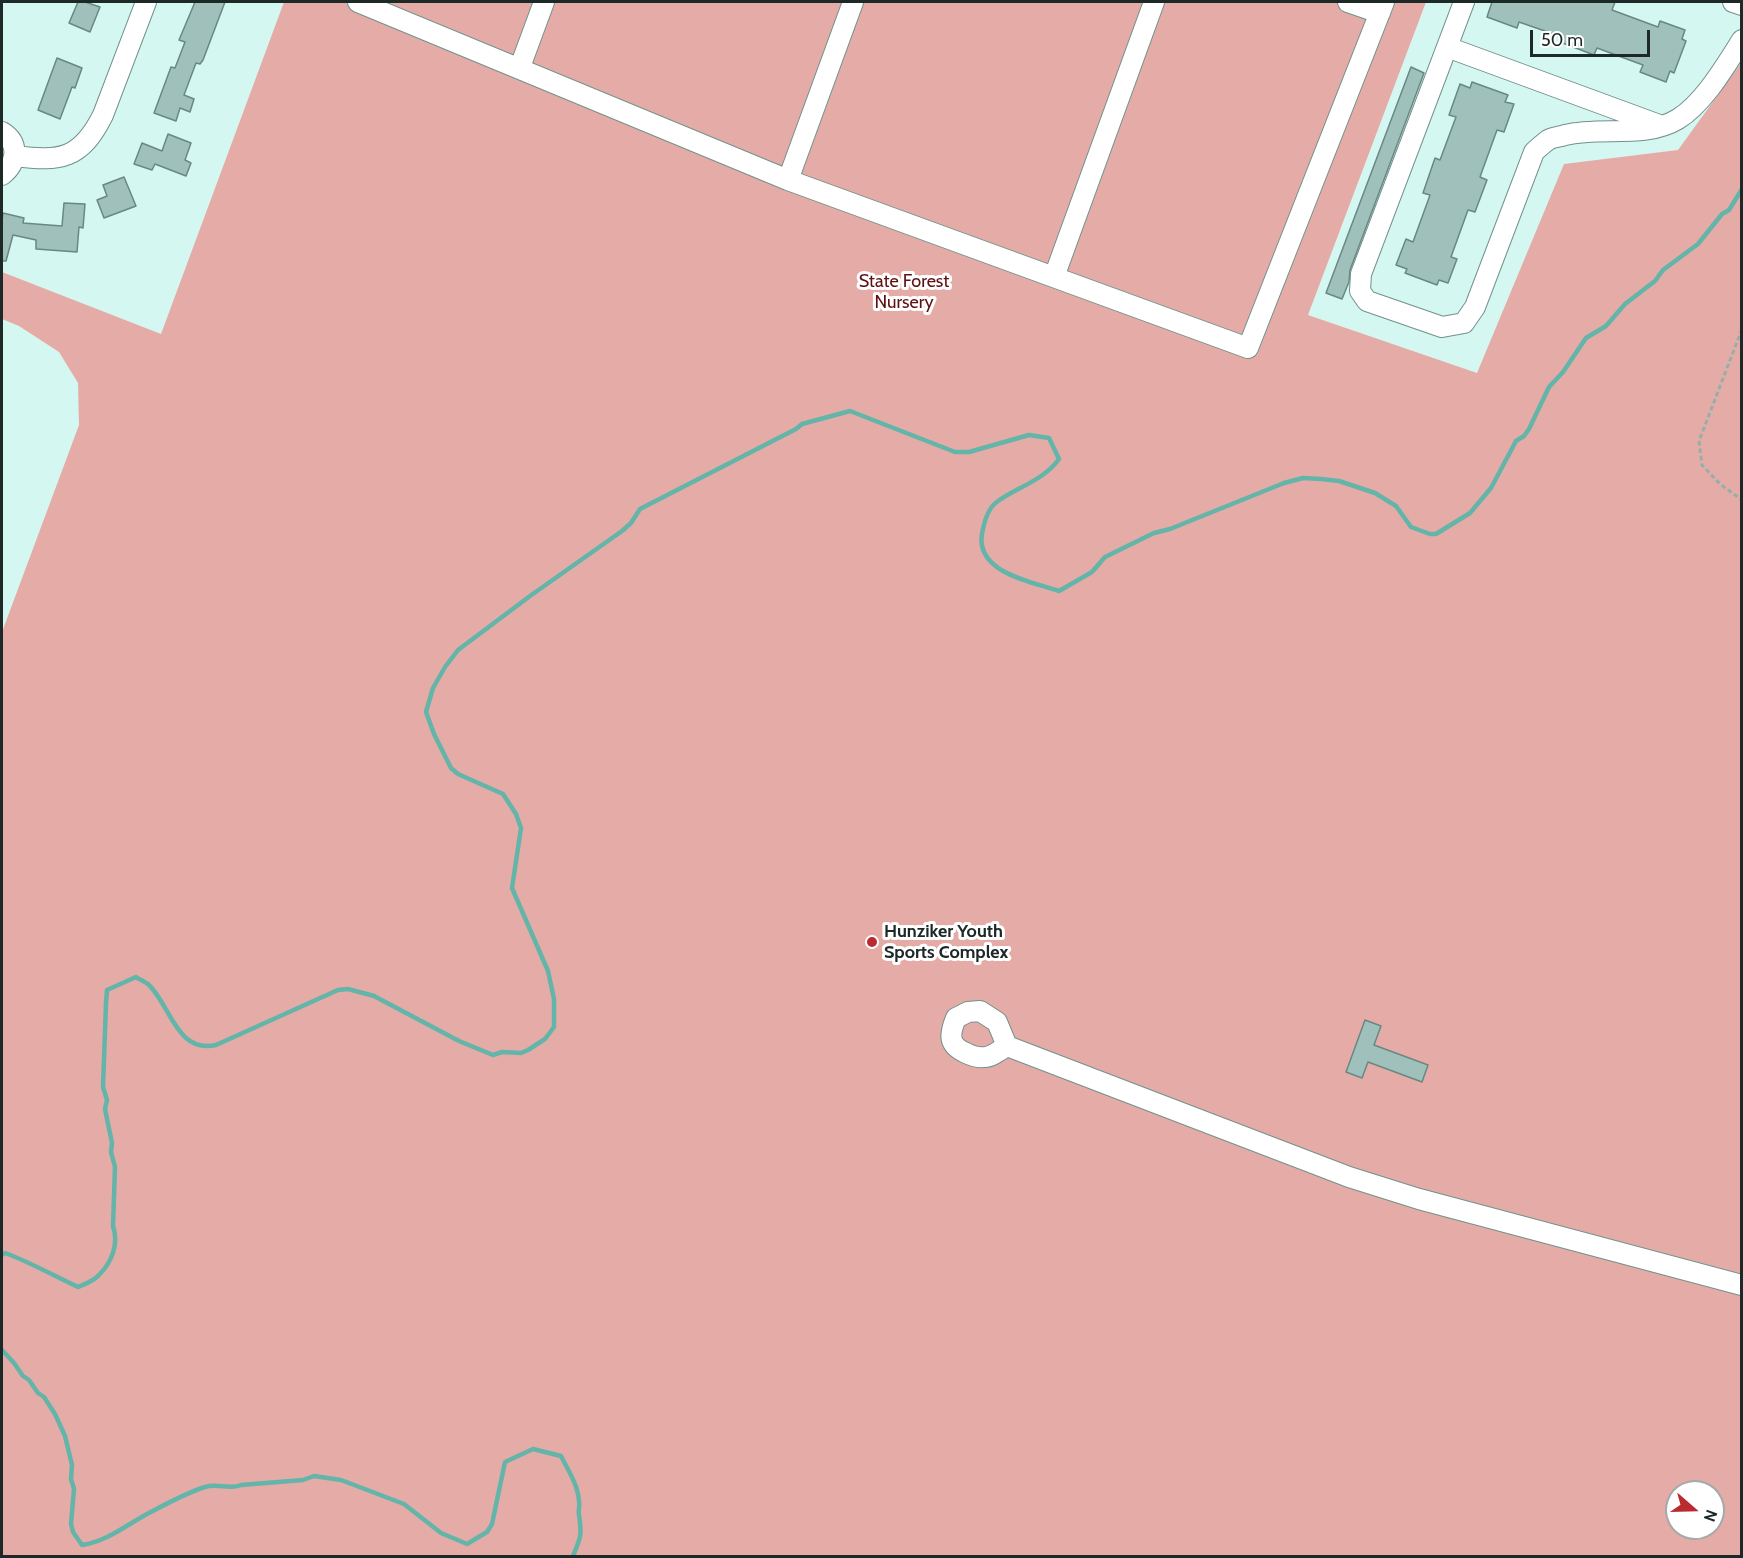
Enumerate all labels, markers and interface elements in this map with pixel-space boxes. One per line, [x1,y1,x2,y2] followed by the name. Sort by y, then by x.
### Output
[1533,18,1653,56] scale bar
[1541,29,1583,51] text: 50 m
[859,271,949,314] park label: State Forest Nursery
[884,921,1008,964] place label: Hunziker Youth Sports Complex
[865,935,879,949] marker: Hunziker Youth Sports Complex
[1665,1480,1725,1540] north arrow
[1700,1507,1721,1524] text: N

